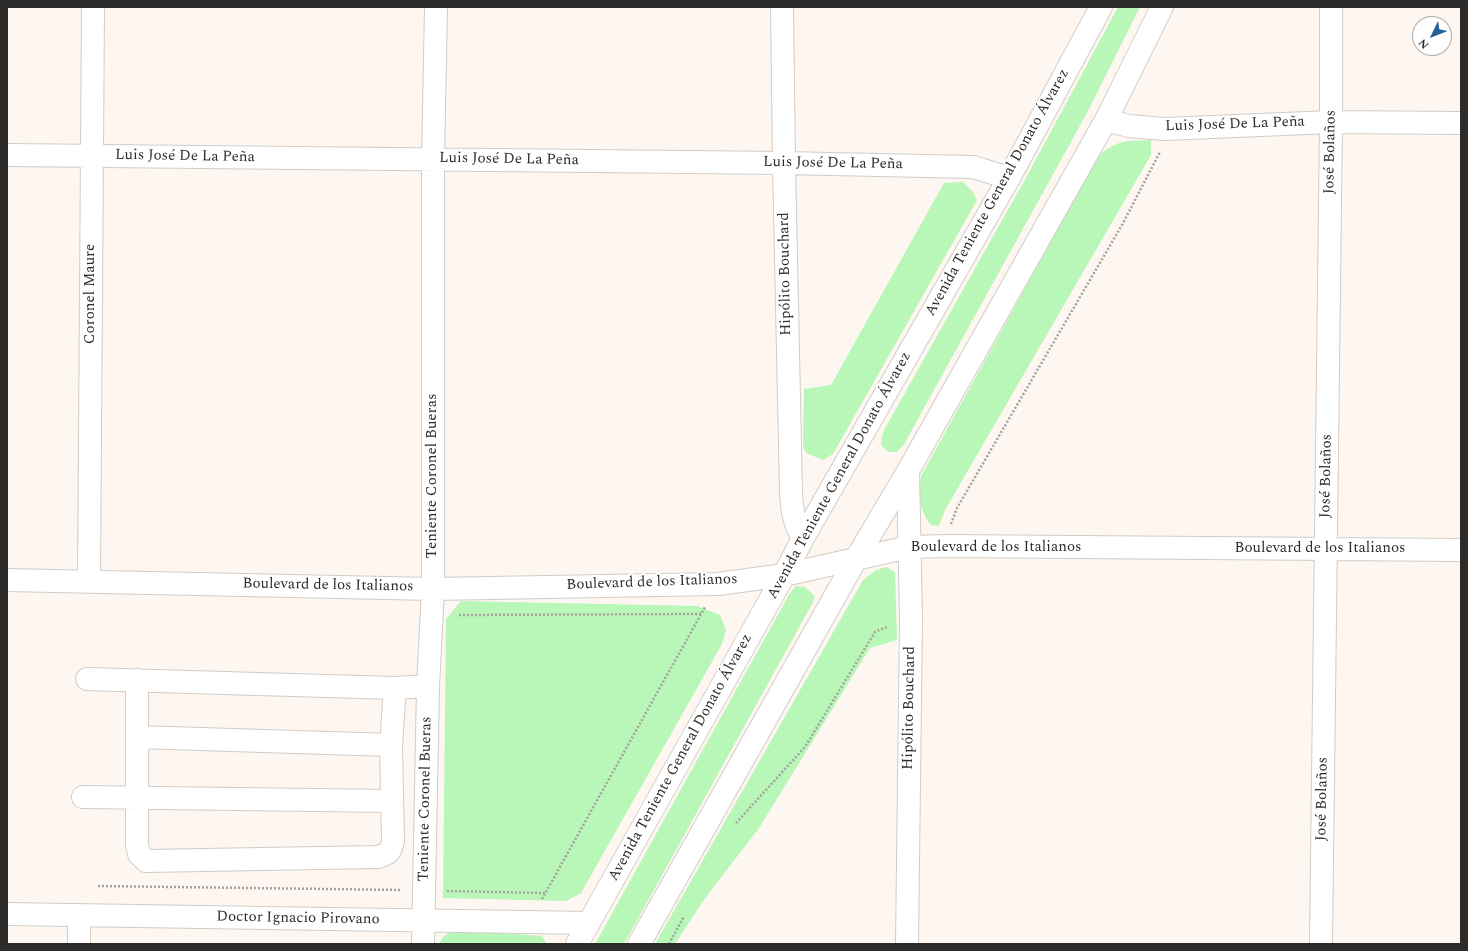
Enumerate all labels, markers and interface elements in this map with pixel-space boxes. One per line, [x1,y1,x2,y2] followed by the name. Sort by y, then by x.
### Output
[1412,16,1452,56] north arrow
[1414,35,1433,53] text: N
[922,66,1074,320] street label: Avenida Teniente General Donato Álvarez
[1321,110,1341,194] street label: José Bolaños
[1165,114,1305,136] street label: Luis José De La Peña
[115,147,255,167] street label: Luis José De La Peña
[439,150,579,170] street label: Luis José De La Peña
[763,154,903,174] street label: Luis José De La Peña
[776,212,796,336] street label: Hipólito Bouchard
[82,244,100,344] street label: Coronel Maure
[764,349,916,603] street label: Avenida Teniente General Donato Álvarez
[424,394,442,558] street label: Teniente Coronel Bueras
[1317,434,1337,518] street label: José Bolaños
[910,539,1082,557] street label: Boulevard de los Italianos
[1234,540,1406,558] street label: Boulevard de los Italianos
[566,571,738,595] street label: Boulevard de los Italianos
[242,576,414,596] street label: Boulevard de los Italianos
[605,631,757,885] street label: Avenida Teniente General Donato Álvarez
[900,646,920,770] street label: Hipólito Bouchard
[416,716,436,882] street label: Teniente Coronel Bueras
[1313,757,1333,841] street label: José Bolaños
[216,909,380,929] street label: Doctor Ignacio Pirovano

